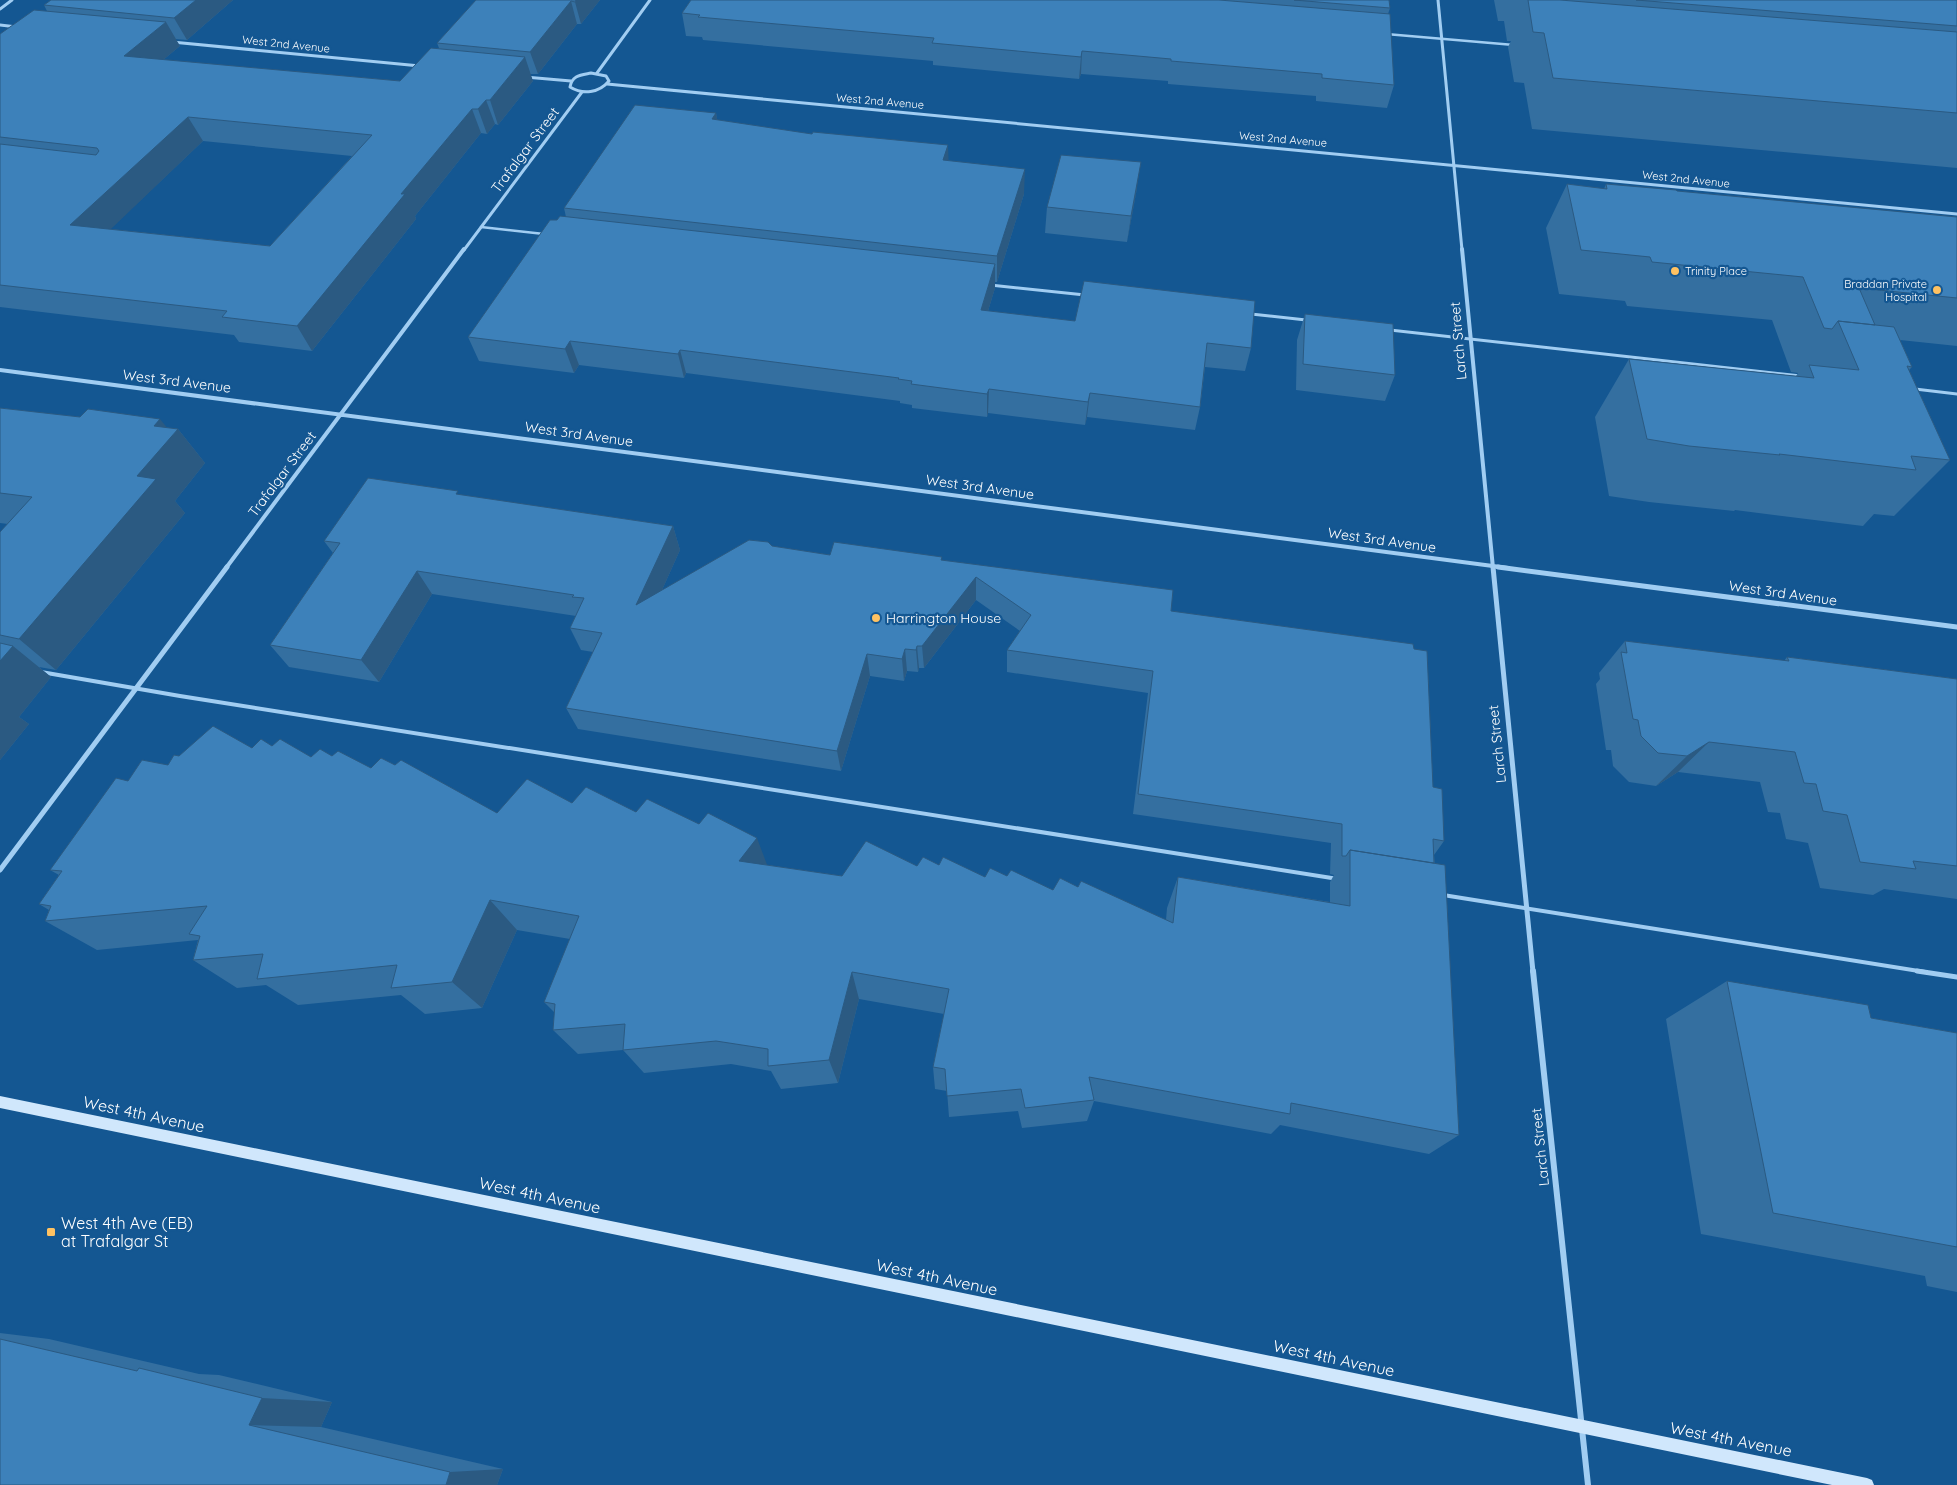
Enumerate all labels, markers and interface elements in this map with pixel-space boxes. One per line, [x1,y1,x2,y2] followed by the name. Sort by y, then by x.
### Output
[241,32,331,56] street label: West 2nd Avenue
[835,90,925,112] street label: West 2nd Avenue
[487,103,563,196] street label: Trafalgar Street
[1238,128,1328,150] street label: West 2nd Avenue
[1641,167,1731,191] street label: West 2nd Avenue
[1685,264,1747,278] place label: Trinity Place
[1669,265,1681,277] marker: Trinity Place
[1844,277,1927,304] place label: Braddan Private Hospital
[1931,284,1943,296] marker: Braddan Private Hospital
[1446,301,1470,381] street label: Larch Street
[122,365,232,397] street label: West 3rd Avenue
[524,418,634,451] street label: West 3rd Avenue
[244,427,320,520] street label: Trafalgar Street
[925,471,1035,504] street label: West 3rd Avenue
[1327,524,1437,557] street label: West 3rd Avenue
[1728,577,1838,610] street label: West 3rd Avenue
[886,609,1001,627] place label: Harrington House
[870,612,882,624] marker: Harrington House
[1484,704,1510,784] street label: Larch Street
[81,1091,207,1137] street label: West 4th Avenue
[1527,1107,1553,1187] street label: Larch Street
[477,1172,603,1218] street label: West 4th Avenue
[61,1213,193,1251] place label: West 4th Ave (EB) at Trafalgar St
[45,1226,57,1238] marker: West 4th Ave (EB) at Trafalgar St
[874,1254,1000,1300] street label: West 4th Avenue
[1271,1335,1397,1381] street label: West 4th Avenue
[1668,1417,1794,1461] street label: West 4th Avenue

